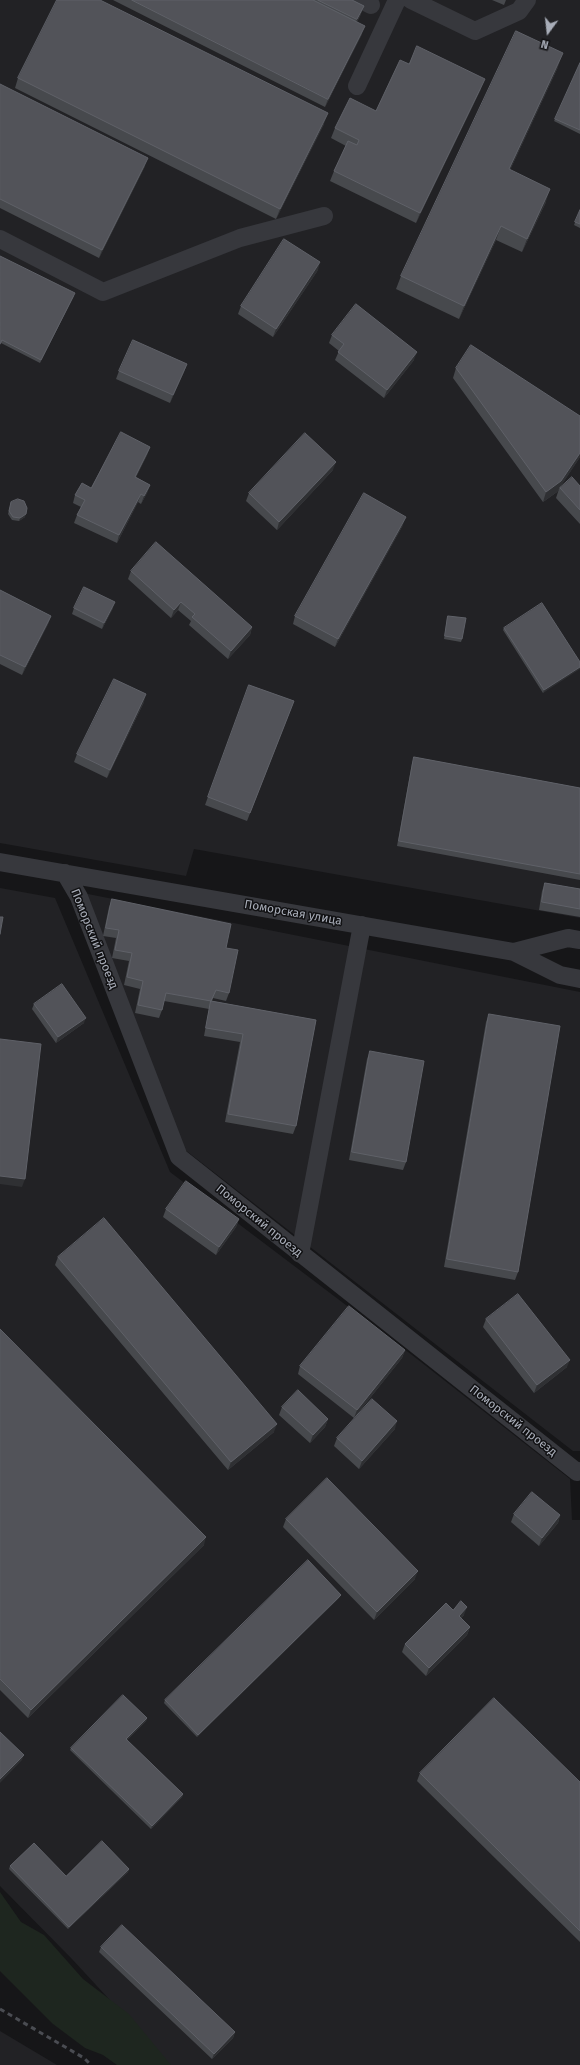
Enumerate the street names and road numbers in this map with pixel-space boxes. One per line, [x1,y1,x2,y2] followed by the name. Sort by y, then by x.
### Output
[67,887,121,991] street label: Поморский проезд
[243,897,343,929] street label: Поморская улица
[213,1182,305,1260] street label: Поморский проезд
[466,1382,560,1460] street label: Поморский проезд

